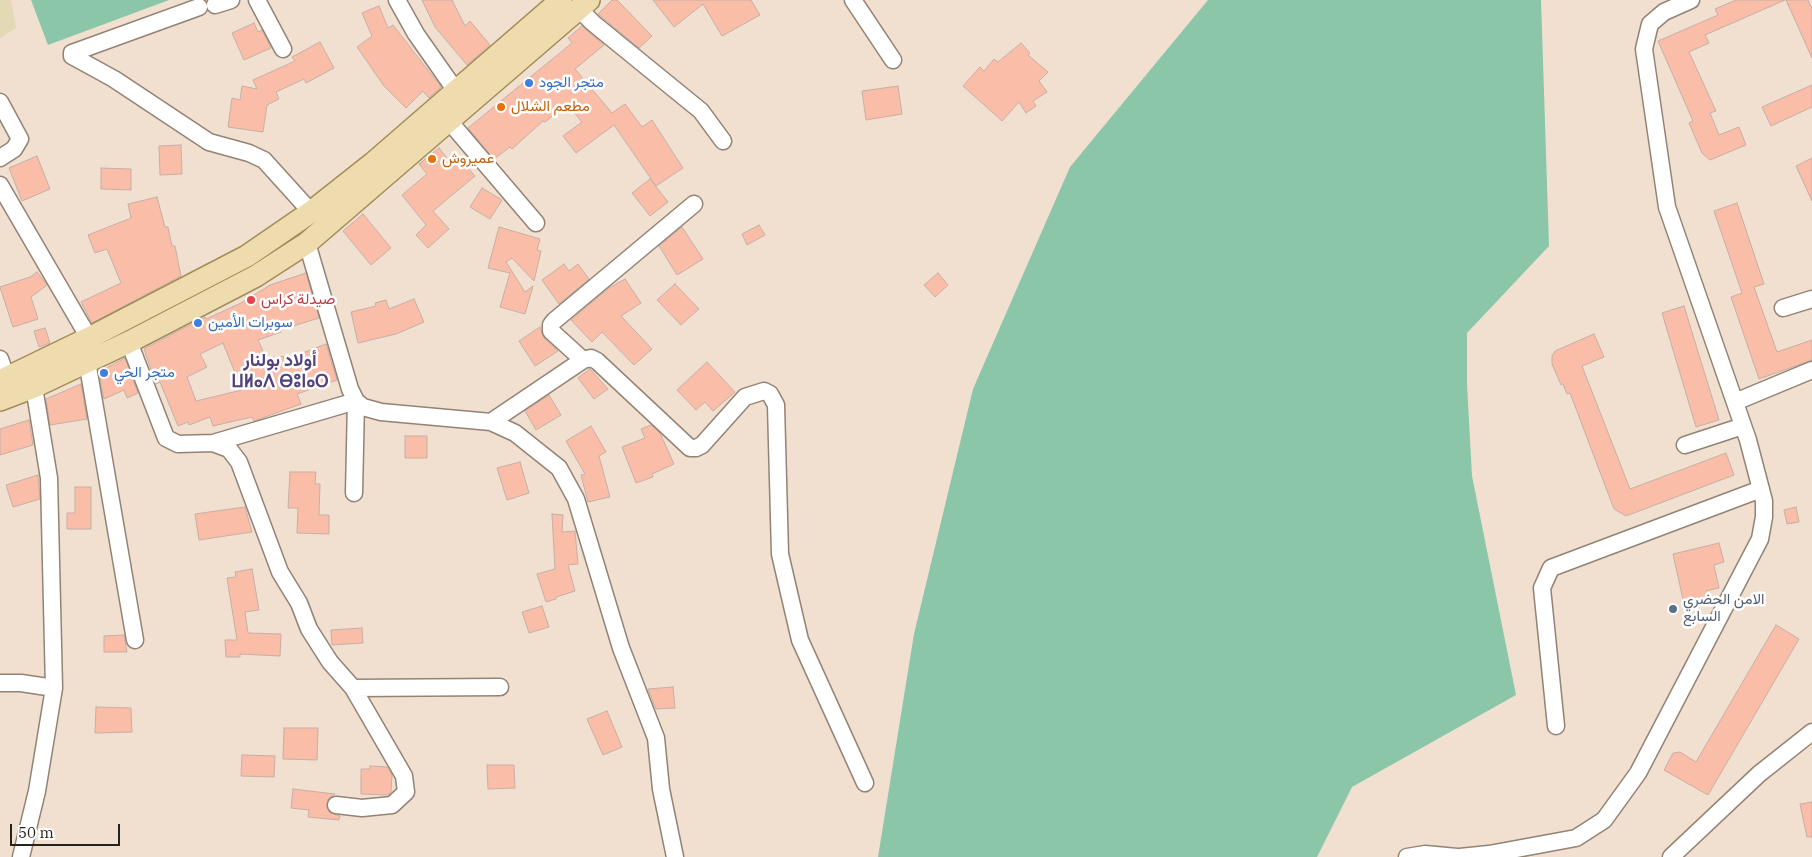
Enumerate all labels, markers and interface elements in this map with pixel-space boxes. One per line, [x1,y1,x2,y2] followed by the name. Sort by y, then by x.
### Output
[539,74,604,92] place label: متجر الجود
[523,77,535,89] marker: متجر الجود
[511,98,590,116] place label: مطعم الشلال
[495,101,507,113] marker: مطعم الشلال
[442,150,494,168] place label: عميروش
[426,153,438,165] marker: عميروش
[261,291,335,309] place label: صيدلة كراس
[245,294,257,306] marker: صيدلة كراس
[208,314,293,332] place label: سوبرات الأمين
[192,317,204,329] marker: سوبرات الأمين
[231,350,329,392] district label: أولاد بولنار ⵡⵍⴰⴷ ⴱⵓⵏⴰⵔ
[114,364,175,382] place label: متجر الحي
[98,367,110,379] marker: متجر الحي
[1683,591,1765,626] place label: الامن الحضري السابع
[1667,603,1679,615] marker: الامن الحضري السابع
[12,814,122,846] scale bar
[18,823,54,842] text: 50 m

